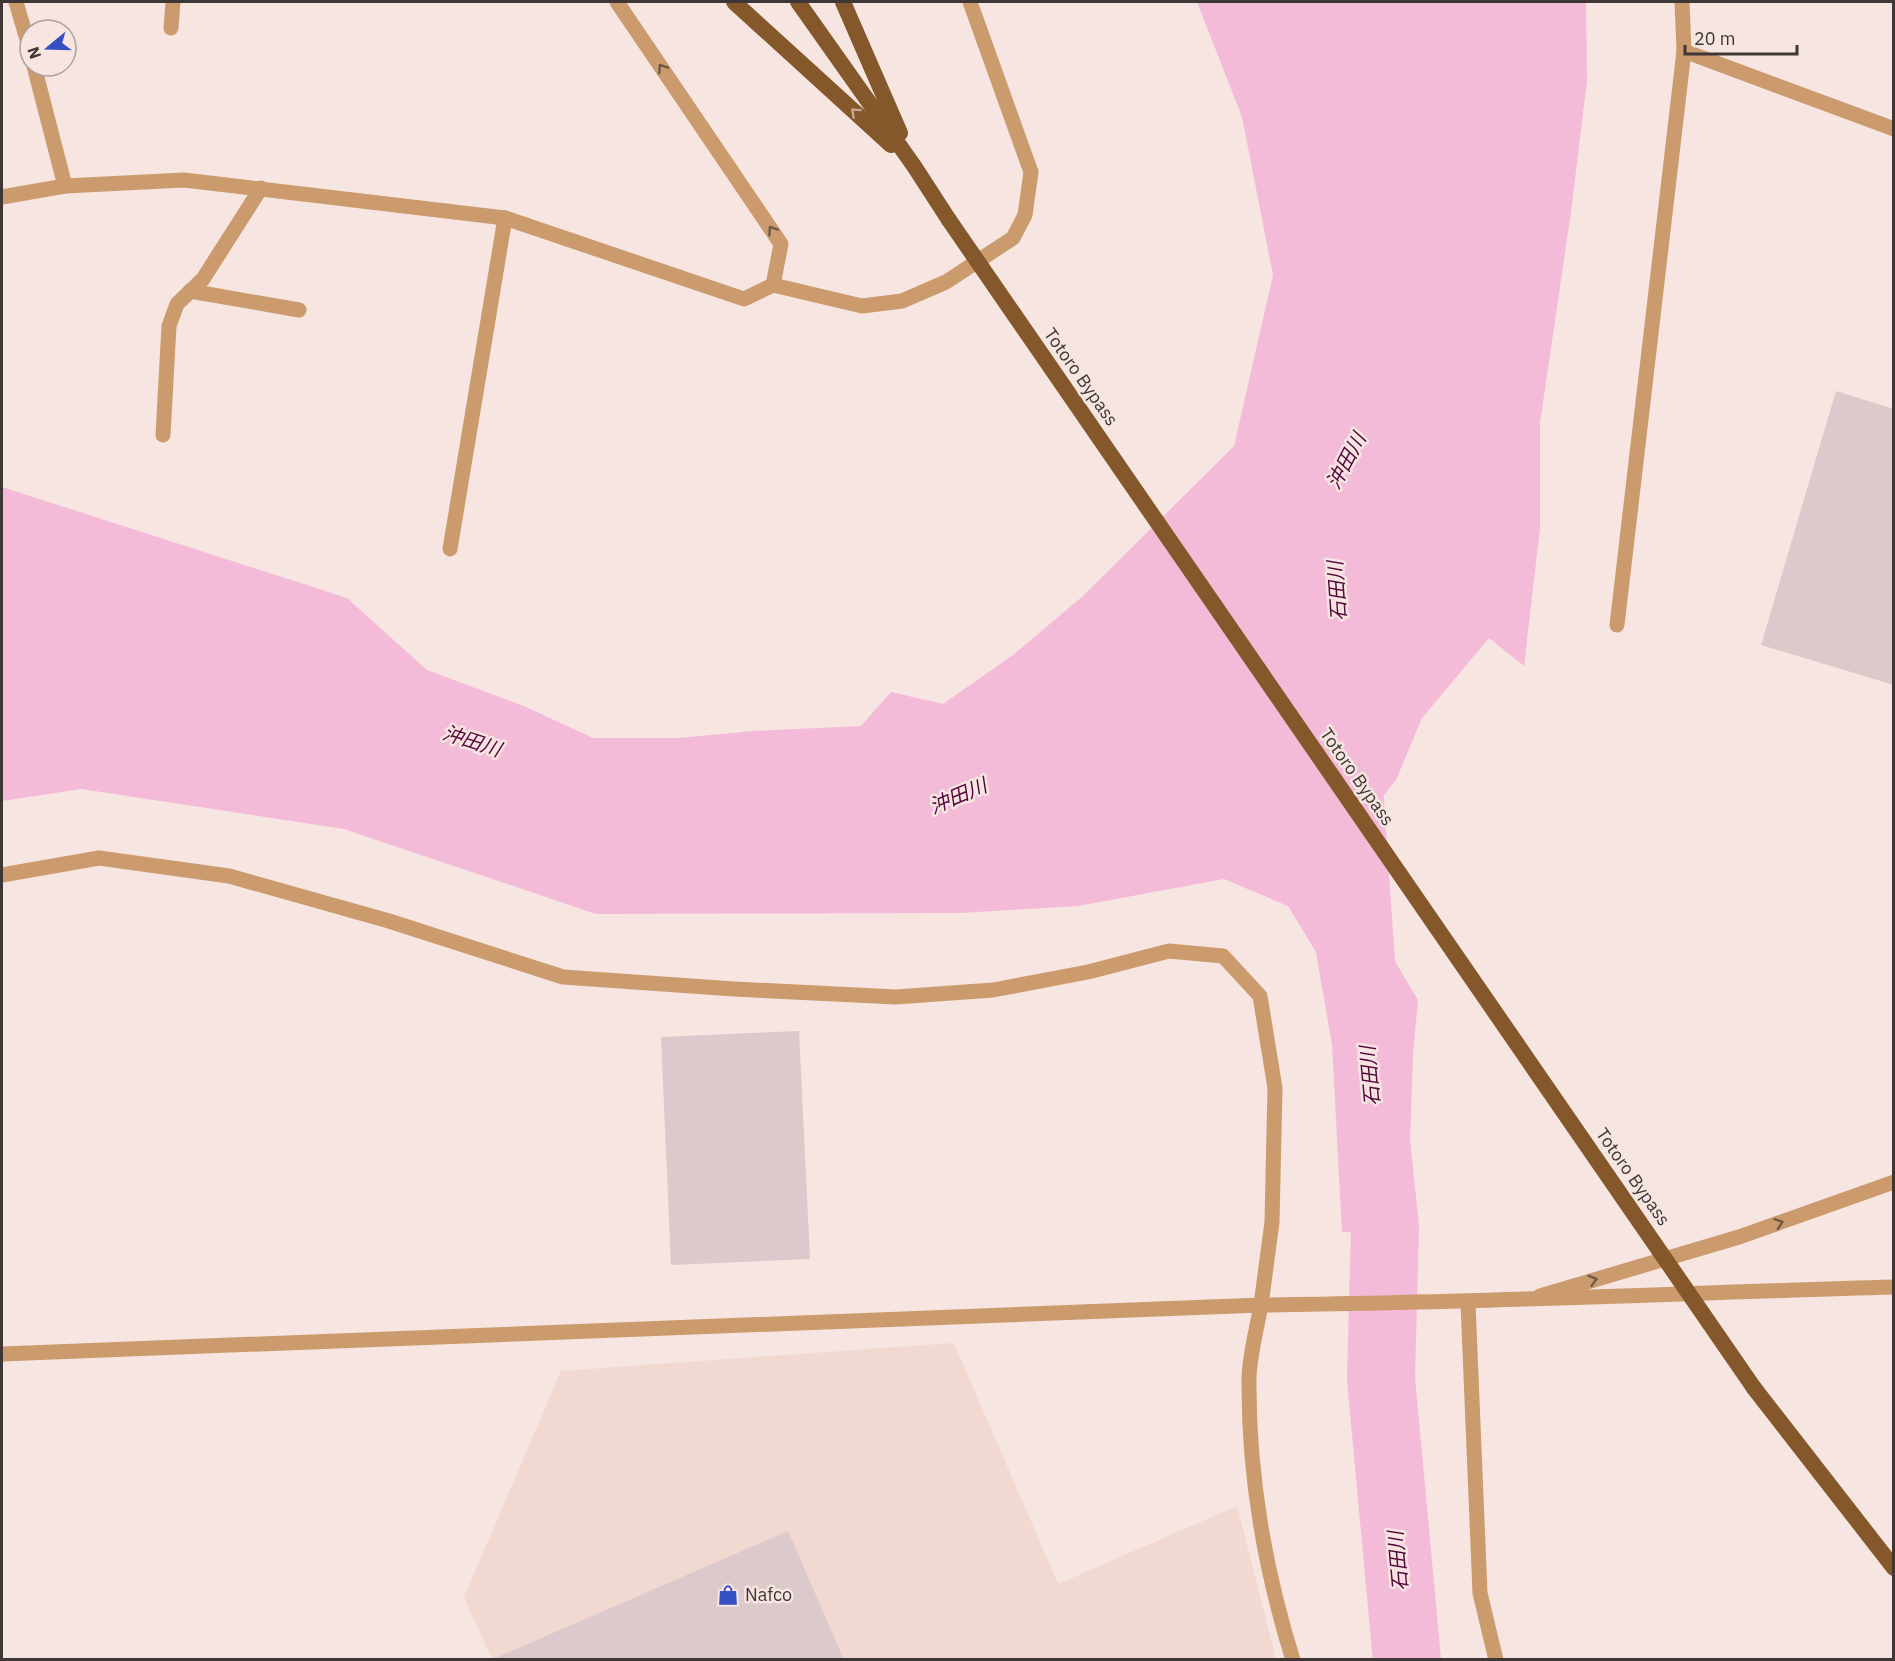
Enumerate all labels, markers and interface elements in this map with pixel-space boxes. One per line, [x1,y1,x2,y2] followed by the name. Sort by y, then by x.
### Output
[18,18,78,78] north arrow
[1685,18,1798,56] scale bar
[1694,27,1736,50] text: 20 m
[22,44,45,62] text: N
[659,64,670,75] one-way arrow
[852,108,862,119] one-way arrow
[767,226,779,236] one-way arrow
[1039,323,1124,430] street label: Totoro Bypass
[1320,426,1373,494] water label: 沖田川
[1321,558,1352,622] water label: 石田川
[439,718,507,763] water label: 沖田川
[1315,723,1400,830] street label: Totoro Bypass
[925,771,993,820] water label: 沖田川
[1353,1043,1386,1107] water label: 石田川
[1591,1123,1676,1230] street label: Totoro Bypass
[1773,1217,1784,1230] one-way arrow
[1587,1275,1598,1287] one-way arrow
[1381,1528,1414,1592] water label: 石田川
[716,1583,740,1607] shop icon: Nafco
[745,1583,792,1606] place label: Nafco

